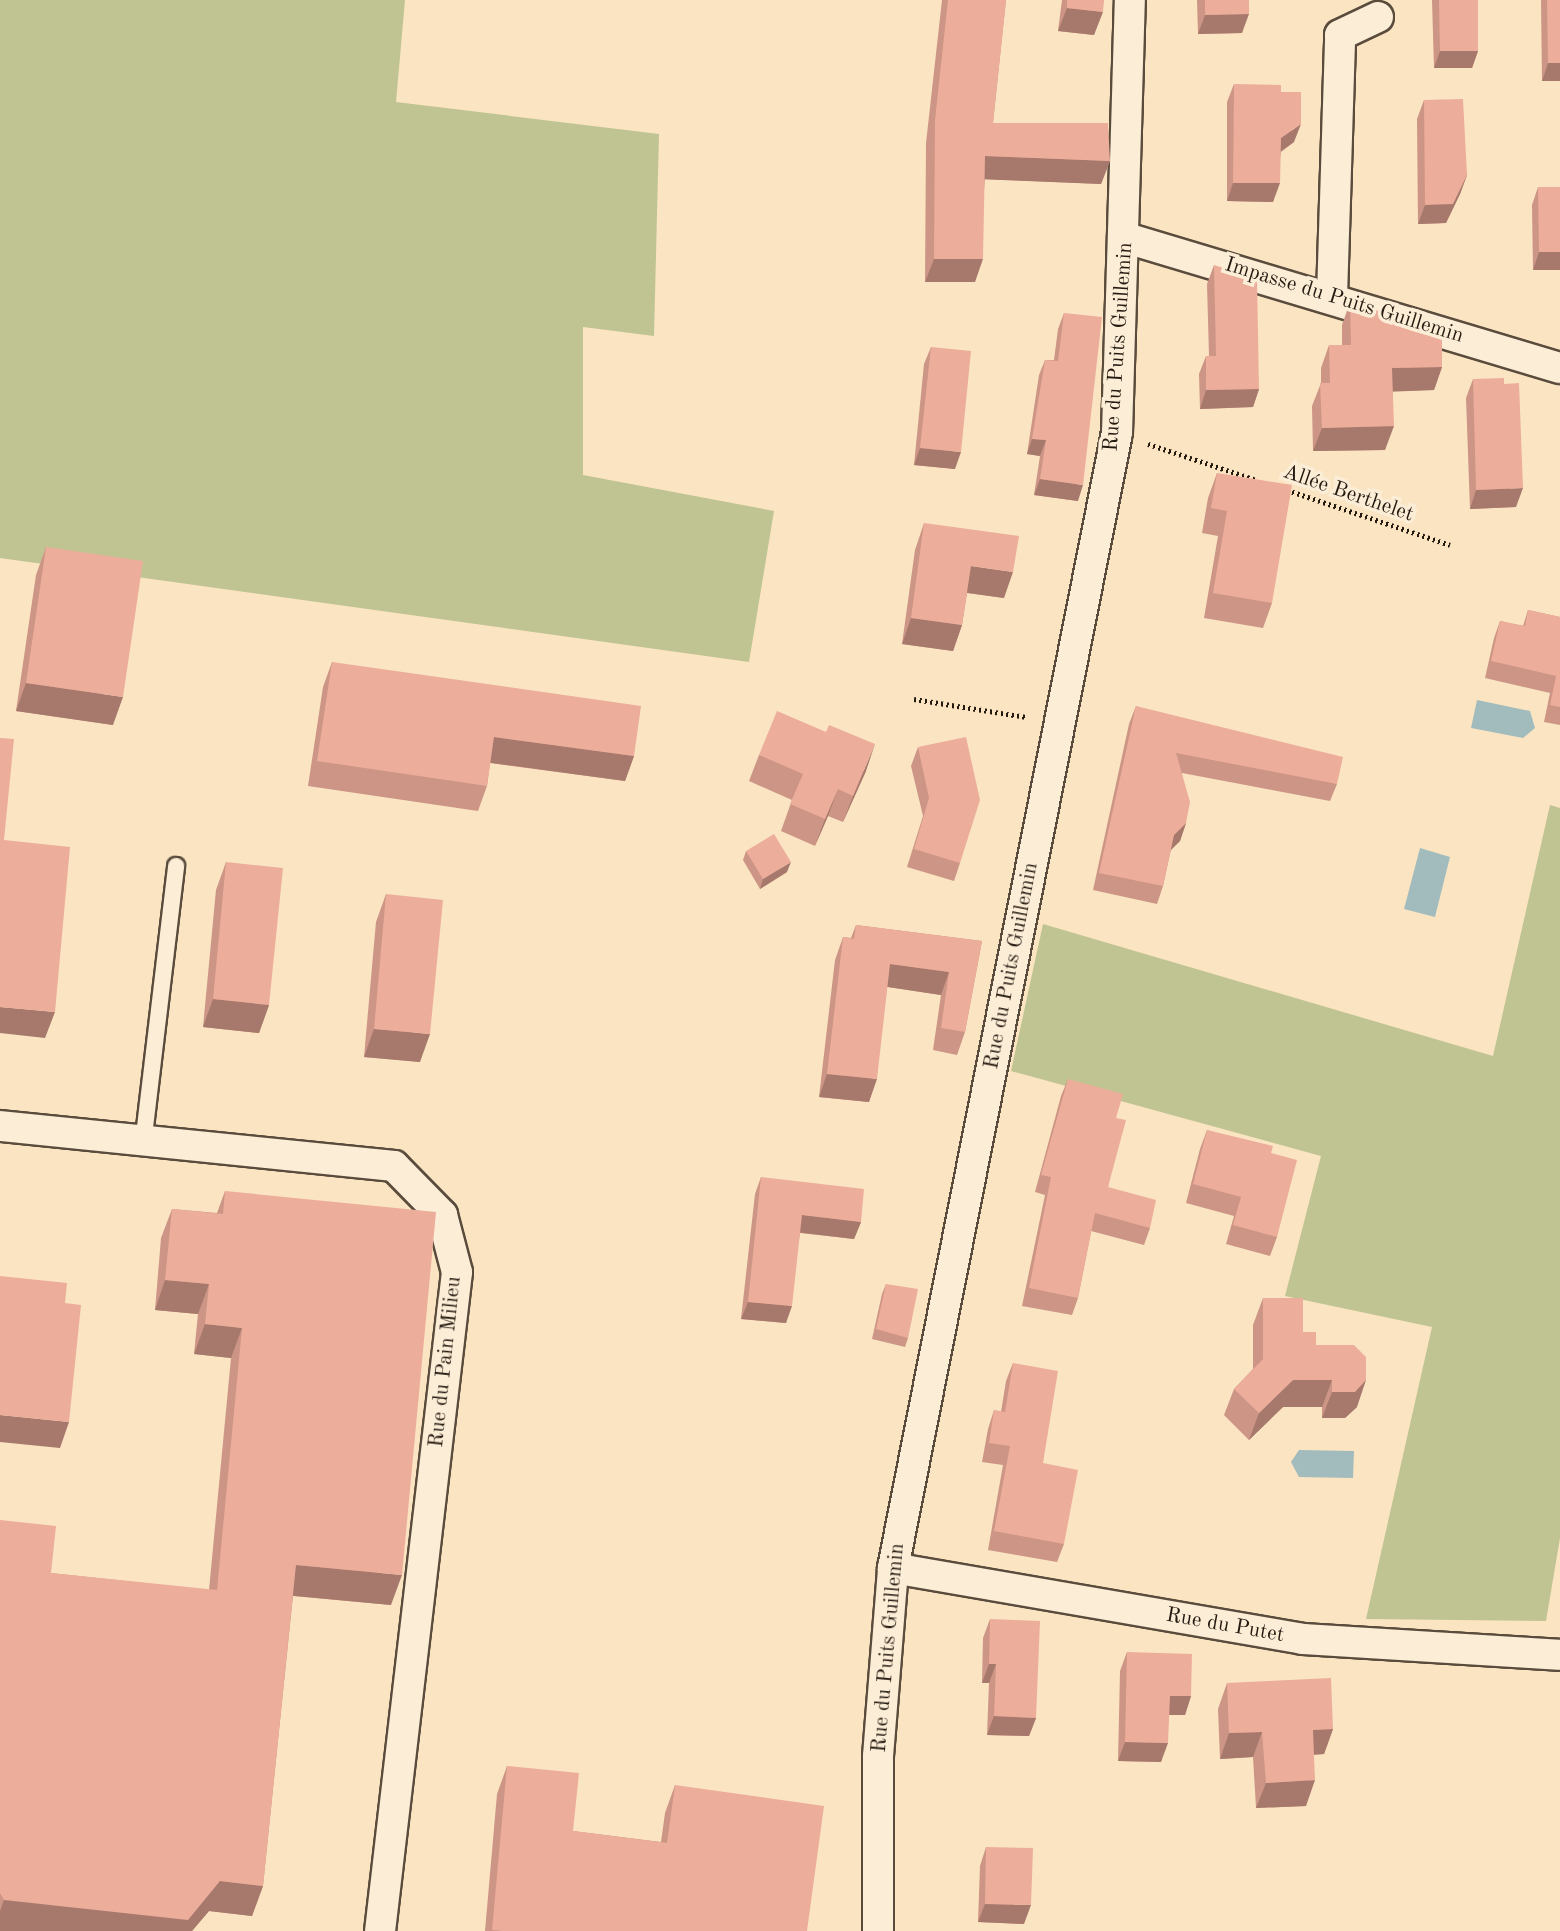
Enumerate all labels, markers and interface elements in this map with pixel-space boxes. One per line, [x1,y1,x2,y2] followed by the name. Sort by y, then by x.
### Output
[1099,241,1139,453] street label: Rue du Puits Guillemin
[1222,253,1466,349] street label: Impasse du Puits Guillemin
[1279,460,1417,528] street label: Allée Berthelet
[980,861,1044,1071] street label: Rue du Puits Guillemin
[424,1275,468,1449] street label: Rue du Pain Milieu
[867,1542,911,1754] street label: Rue du Puits Guillemin
[1164,1603,1286,1649] street label: Rue du Putet

